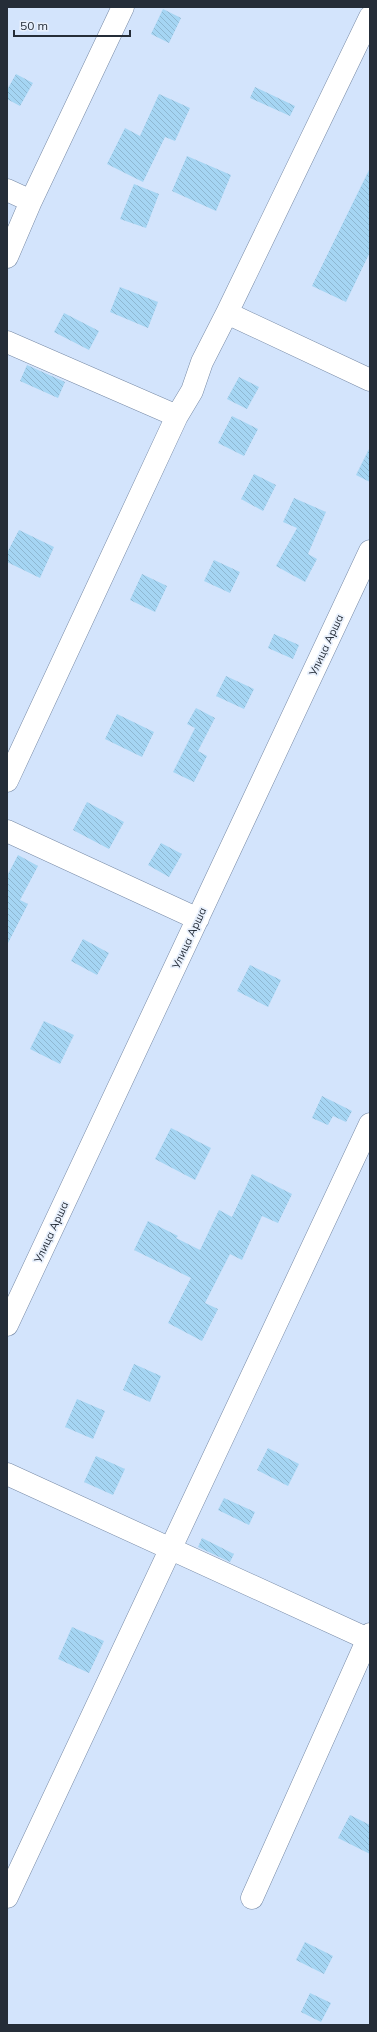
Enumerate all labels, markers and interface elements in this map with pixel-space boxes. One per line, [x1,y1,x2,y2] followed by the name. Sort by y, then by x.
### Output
[14,12,130,38] scale bar
[20,18,48,33] text: 50 m
[305,612,346,679] street label: Улица Арша
[168,905,209,972] street label: Улица Арша
[30,1199,71,1266] street label: Улица Арша

